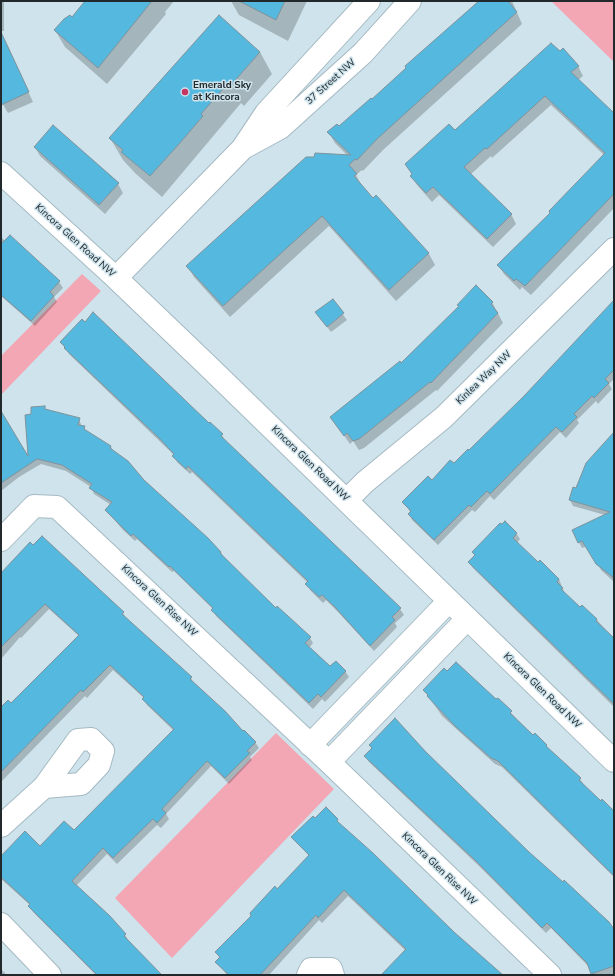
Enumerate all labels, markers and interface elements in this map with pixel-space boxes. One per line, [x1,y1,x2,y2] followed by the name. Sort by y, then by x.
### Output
[304,57,358,107] street label: 37 Street NW
[193,80,251,104] place label: Emerald Sky at Kincora
[180,87,190,97] marker: Emerald Sky at Kincora
[32,202,118,280] street label: Kincora Glen Road NW
[454,349,514,407] street label: Kinlea Way NW
[269,424,351,504] street label: Kincora Glen Road NW
[118,563,200,639] street label: Kincora Glen Rise NW
[501,651,583,731] street label: Kincora Glen Road NW
[399,830,479,908] street label: Kincora Glen Rise NW

